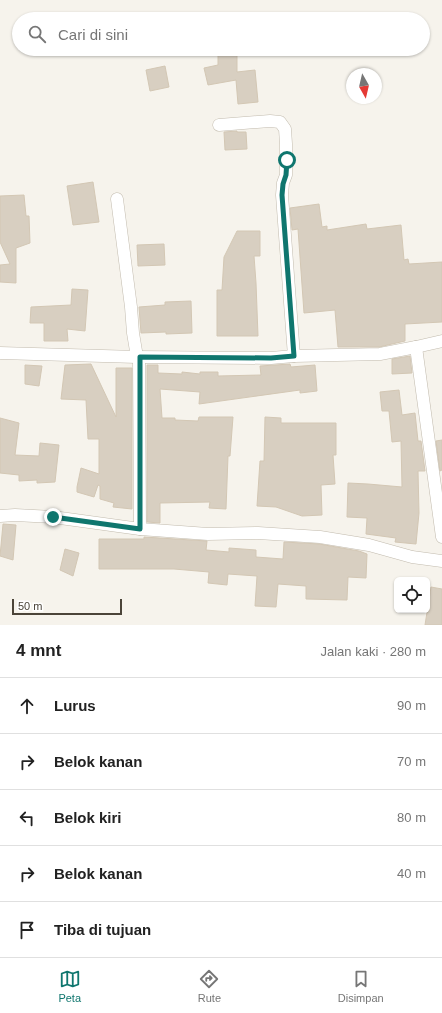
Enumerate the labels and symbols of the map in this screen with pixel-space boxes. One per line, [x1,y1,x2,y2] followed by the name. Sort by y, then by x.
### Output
[346,68,382,104] north arrow
[278,151,296,169] route start
[44,508,62,526] route end
[12,597,122,616] scale bar

